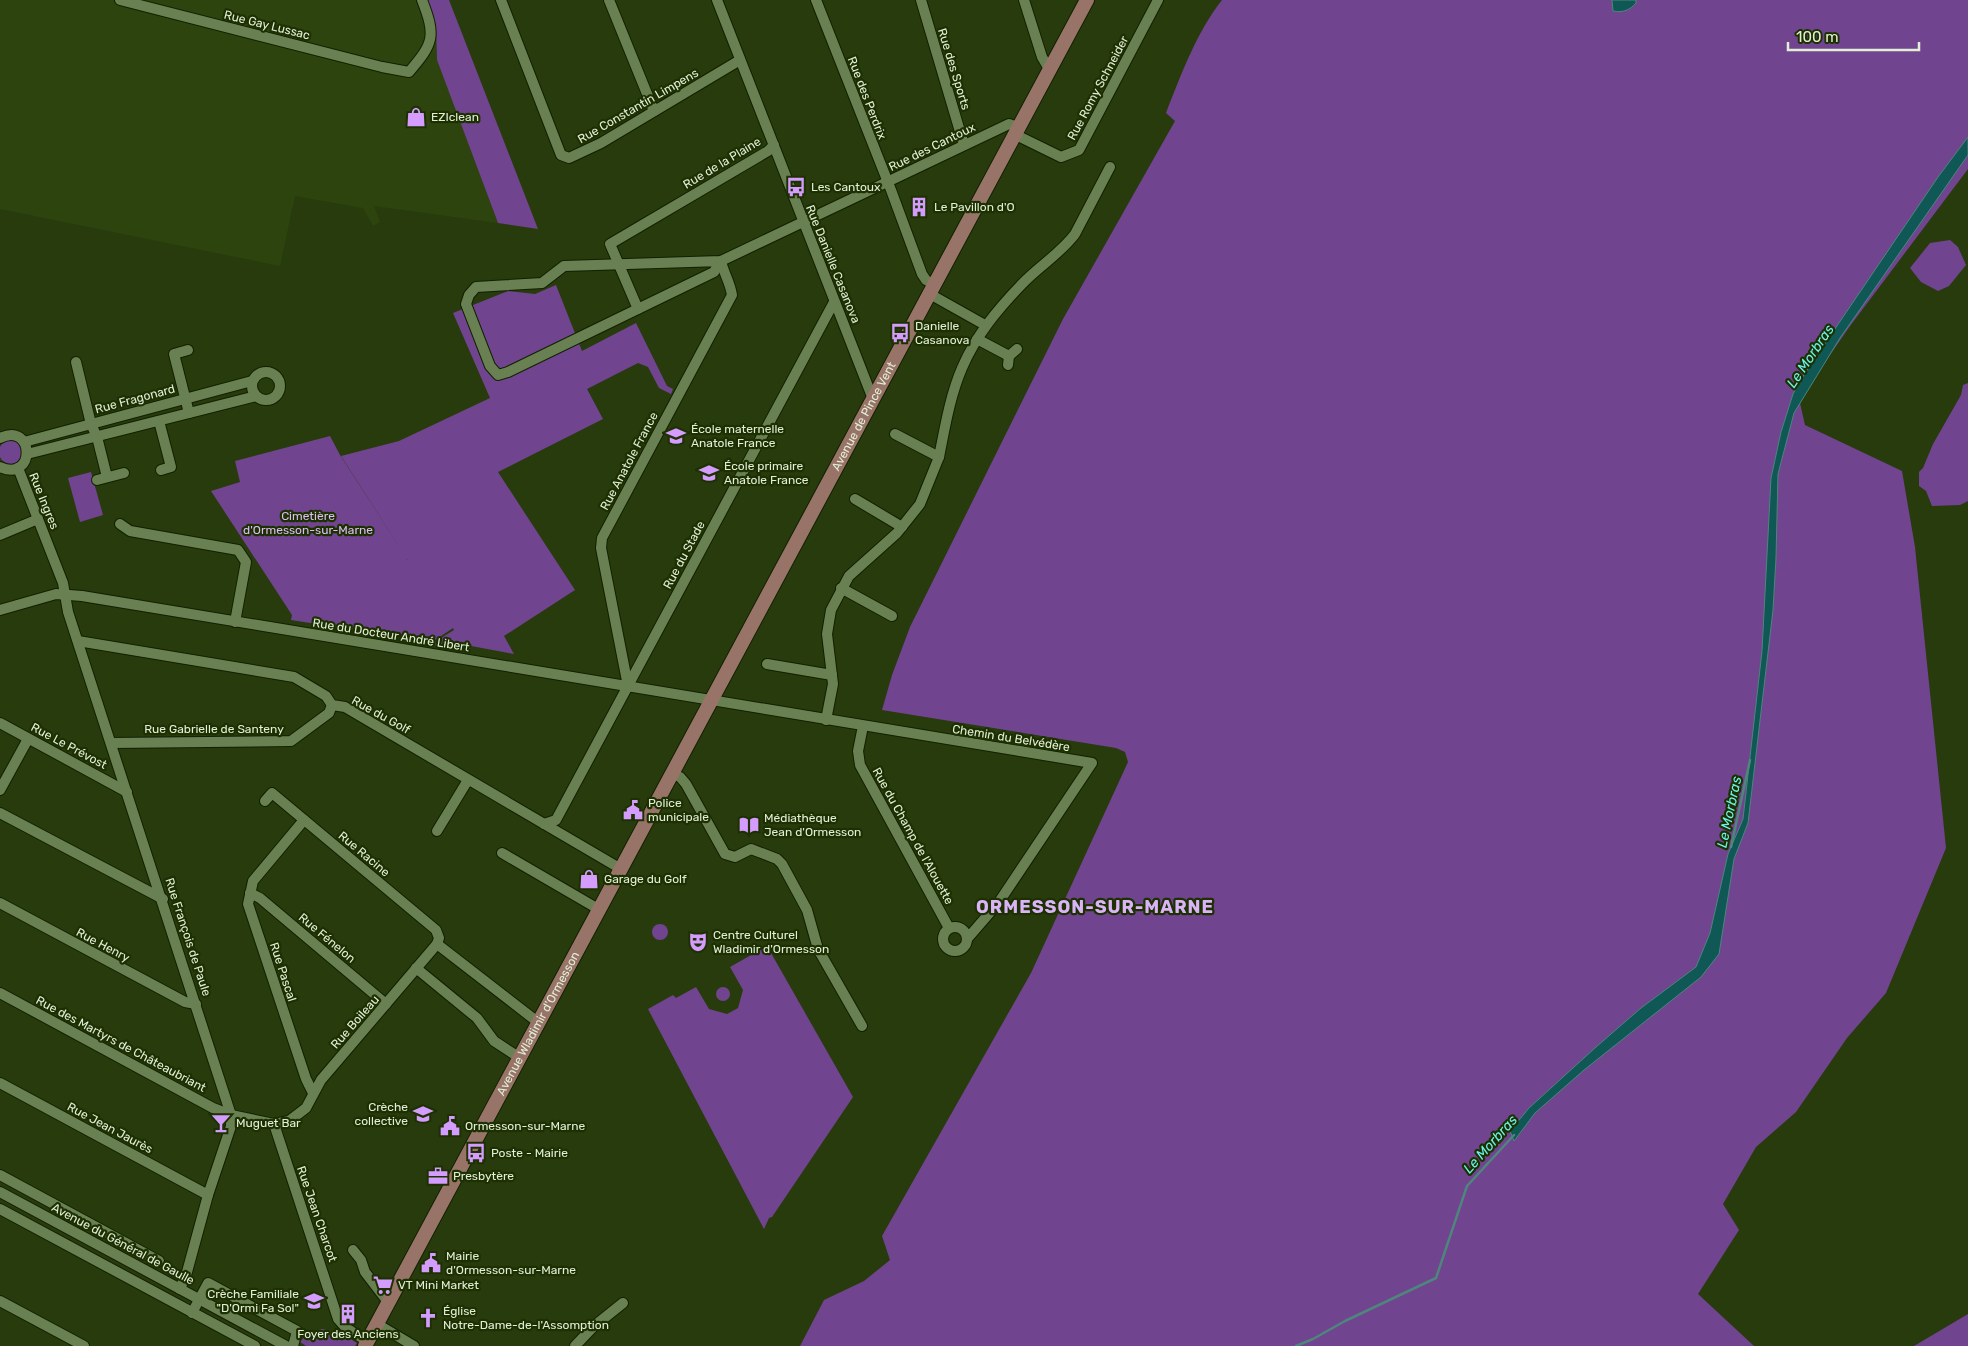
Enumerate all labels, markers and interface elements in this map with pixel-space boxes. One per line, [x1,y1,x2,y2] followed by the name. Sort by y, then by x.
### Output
[223,8,312,43] street label: Rue Gay Lussac
[1788,20,1919,52] scale bar
[935,27,973,111] street label: Rue des Sports
[1796,28,1838,46] text: 100 m
[1065,33,1132,142] street label: Rue Romy Schneider
[845,55,889,142] street label: Rue des Perdrix
[575,66,701,146] street label: Rue Constantin Limpens
[405,106,427,128] shop icon: EZIclean
[431,110,479,124] place label: EZIclean
[886,120,978,174] street label: Rue des Cantoux
[681,134,764,192] street label: Rue de la Plaine
[785,176,807,198] bus stop icon: Les Cantoux
[811,180,881,194] place label: Les Cantoux
[908,196,930,218] building icon: Le Pavillon d'O
[934,200,1015,214] place label: Le Pavillon d'O
[803,203,863,325] street label: Rue Danielle Casanova
[915,319,969,347] place label: Danielle Casanova
[1783,321,1838,391] water label: Le Morbras
[889,322,911,344] bus stop icon: Danielle Casanova
[829,359,899,473] street label: Avenue de Pince Vent
[93,382,177,416] street label: Rue Fragonard
[597,409,661,512] street label: Rue Anatole France
[691,422,784,450] place label: École maternelle Anatole France
[665,425,687,447] school or university icon: École maternelle Anatole France
[724,459,809,487] place label: École primaire Anatole France
[698,462,720,484] school or university icon: École primaire Anatole France
[26,471,62,531] street label: Rue Ingres
[243,509,373,537] park label: Cimetière d'Ormesson-sur-Marne
[660,518,708,591] street label: Rue du Stade
[312,616,471,654] street label: Rue du Docteur André Libert
[349,693,413,737] street label: Rue du Golf
[29,720,110,772] street label: Rue Le Prévost
[144,722,284,736] street label: Rue Gabrielle de Santeny
[951,722,1071,754] street label: Chemin du Belvédère
[870,765,957,907] street label: Rue du Champ de l'Alouette
[1714,775,1745,849] water label: Le Morbras
[648,796,709,824] place label: Police municipale
[622,799,644,821] public building icon: Police municipale
[764,811,861,839] place label: Médiathèque Jean d'Ormesson
[738,814,760,836] library icon: Médiathèque Jean d'Ormesson
[335,828,393,880] street label: Rue Racine
[578,868,600,890] shop icon: Garage du Golf
[604,872,687,886] place label: Garage du Golf
[162,876,214,998] street label: Rue François de Paule
[976,896,1214,918] district label: ORMESSON-SUR-MARNE
[296,910,358,966] street label: Rue Fénelon
[74,925,132,965] street label: Rue Henry
[713,928,829,956] place label: Centre Culturel Wladimir d'Ormesson
[687,931,709,953] theatre icon: Centre Culturel Wladimir d'Ormesson
[267,941,299,1003] street label: Rue Pascal
[494,949,582,1098] street label: Avenue Wladimir d'Ormesson
[328,992,382,1052] street label: Rue Boileau
[34,993,209,1095] street label: Rue des Martyrs de Châteaubriant
[65,1100,155,1156] street label: Rue Jean Jaurès
[355,1100,408,1128] place label: Crèche collective
[412,1103,434,1125] school or university icon: Crèche collective
[210,1112,232,1134] bar icon: Muguet Bar
[1460,1112,1521,1177] water label: Le Morbras
[439,1115,461,1137] public building icon: Ormesson-sur-Marne
[236,1116,301,1130] place label: Muguet Bar
[465,1119,585,1133] place label: Ormesson-sur-Marne
[465,1142,487,1164] bus stop icon: Poste - Mairie
[491,1146,568,1160] place label: Poste - Mairie
[294,1164,340,1264] street label: Rue Jean Charcot
[427,1165,449,1187] office icon: Presbytère
[453,1169,514,1183] place label: Presbytère
[49,1200,197,1288] street label: Avenue du Général de Gaulle
[446,1249,576,1277] place label: Mairie d'Ormesson-sur-Marne
[420,1252,442,1274] public building icon: Mairie d'Ormesson-sur-Marne
[372,1274,394,1296] supermarket icon: VT Mini Market
[398,1278,479,1292] place label: VT Mini Market
[207,1287,299,1315] place label: Crèche Familiale "D'Ormi Fa Sol"
[303,1290,325,1312] school or university icon: Crèche Familiale "D'Ormi Fa Sol"
[337,1303,359,1325] building icon: Foyer des Anciens
[443,1304,609,1332] place label: Église Notre-Dame-de-l'Assomption
[417,1307,439,1329] church icon: Église Notre-Dame-de-l'Assomption
[297,1327,399,1341] place label: Foyer des Anciens

